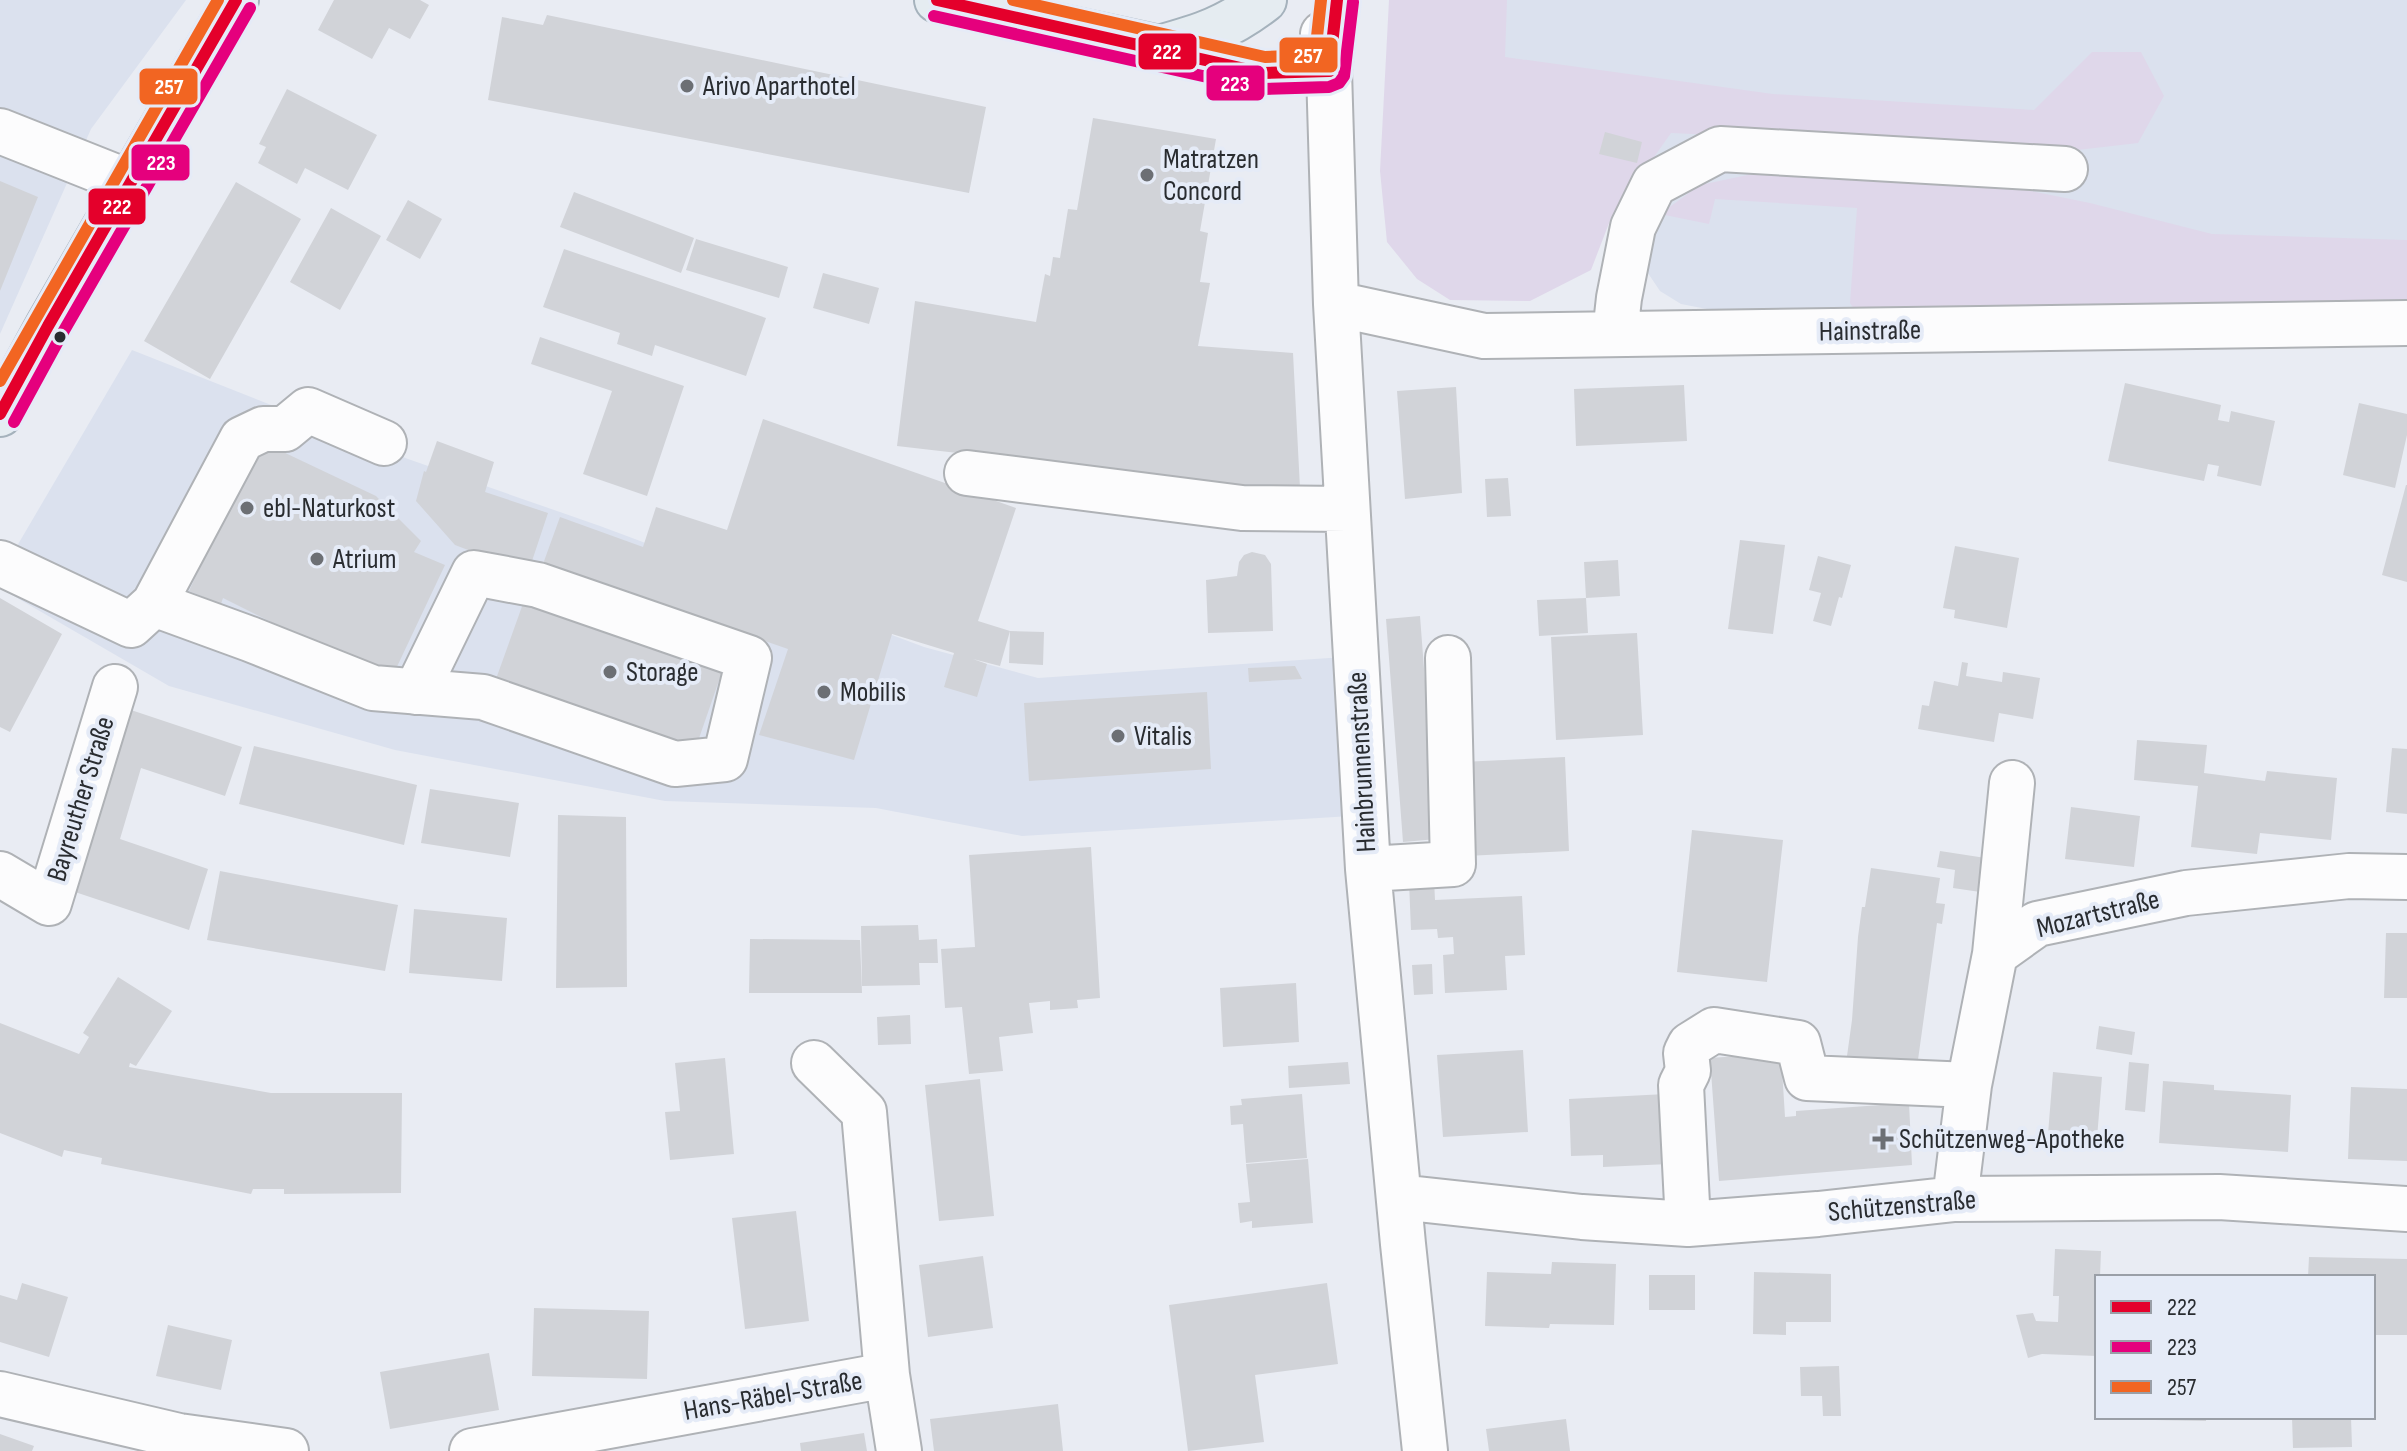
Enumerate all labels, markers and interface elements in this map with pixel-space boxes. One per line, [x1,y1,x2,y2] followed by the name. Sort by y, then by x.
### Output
[1137,32,1198,71] line badge: 222
[1278,36,1339,74] line badge: 257
[1153,39,1181,66] text: 222
[1294,43,1323,70] text: 257
[1205,64,1266,102] line badge: 223
[138,67,199,106] line badge: 257
[702,70,856,103] place label: Arivo Aparthotel
[1220,71,1250,98] text: 223
[155,74,184,101] text: 257
[678,77,696,95] marker: Arivo Aparthotel
[130,143,191,182] line badge: 223
[1163,143,1259,208] place label: Matratzen Concord
[146,150,176,177] text: 223
[1138,166,1156,184] marker: Matratzen Concord
[87,187,147,226] line badge: 222
[103,194,131,221] text: 222
[1819,314,1921,348] street label: Hainstraße
[52,329,68,345] unlabelled marker
[263,492,395,525] place label: ebl-Naturkost
[238,499,256,517] marker: ebl-Naturkost
[332,543,397,576] place label: Atrium
[308,550,326,568] marker: Atrium
[626,656,699,689] place label: Storage
[601,663,619,681] marker: Storage
[1341,671,1383,853] street label: Hainbrunnenstraße
[840,676,906,709] place label: Mobilis
[815,683,833,701] marker: Mobilis
[40,713,122,885] street label: Bayreuther Straße
[1134,720,1192,753] place label: Vitalis
[1109,727,1127,745] marker: Vitalis
[2033,883,2163,945] street label: Mozartstraße
[1899,1123,2125,1156] place label: Schützenweg-Apotheke
[1874,1130,1892,1148] marker: Schützenweg-Apotheke
[1827,1183,1977,1229] street label: Schützenstraße
[2095,1275,2375,1419] legend
[2167,1293,2197,1322] text: 222
[2167,1333,2197,1362] text: 223
[681,1364,865,1428] street label: Hans-Räbel-Straße
[2167,1373,2196,1402] text: 257

